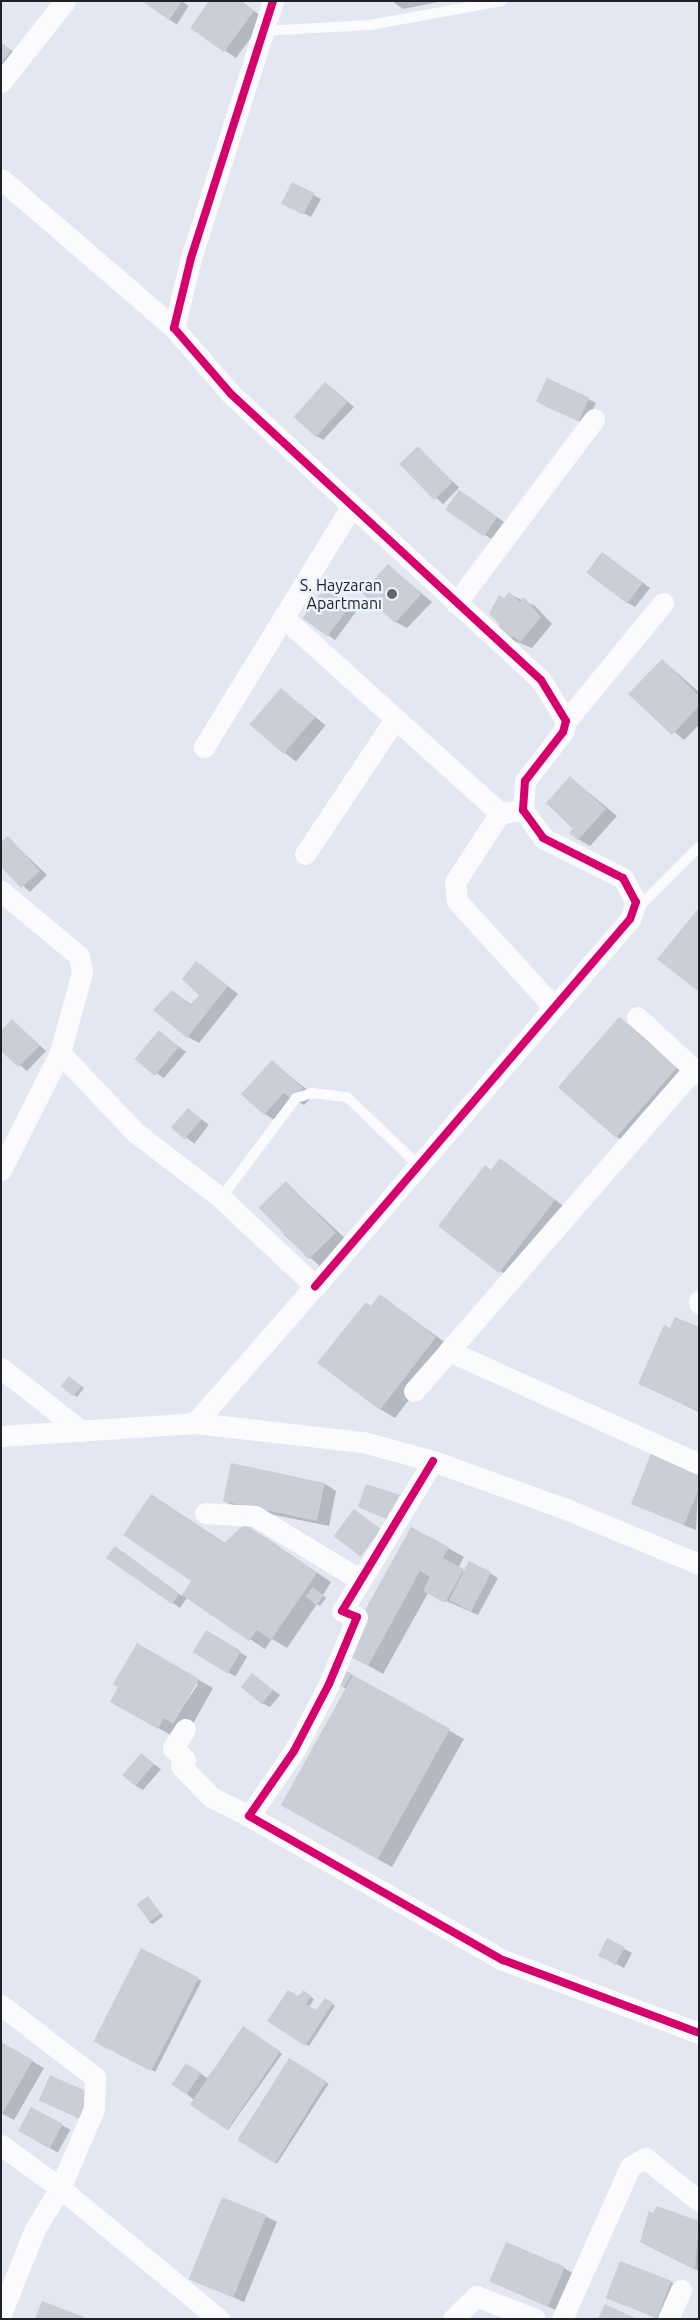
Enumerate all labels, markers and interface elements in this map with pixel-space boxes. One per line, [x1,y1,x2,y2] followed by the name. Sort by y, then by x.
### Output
[300,575,382,613] place label: S. Hayzaran Apartmanı
[386,588,398,600] marker: S. Hayzaran Apartmanı

